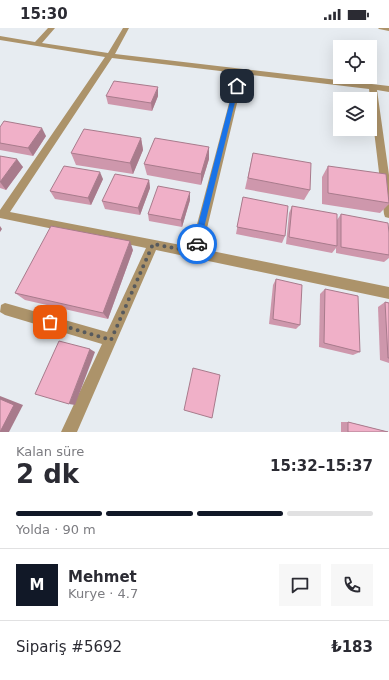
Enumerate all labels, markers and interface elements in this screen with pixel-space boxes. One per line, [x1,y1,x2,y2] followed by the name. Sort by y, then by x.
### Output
[20,5,68,23] text: 15:30
[333,40,377,136] map controls
[333,40,377,84] button: locate
[220,69,254,103] pin
[226,75,248,97] icon: home
[333,92,377,136] button: layers
[177,224,217,264] courier
[186,233,208,255] icon: car
[33,305,67,339] pin
[39,311,61,333] icon: bag
[16,444,84,459] text: Kalan süre
[270,457,373,475] text: 15:32–15:37
[16,459,79,489] text: 2 dk
[16,522,96,537] text: Yolda · 90 m
[279,564,321,606] button: chat
[331,564,373,606] button: phone
[68,568,137,586] text: Mehmet
[30,576,44,594] text: M
[68,586,138,601] text: Kurye · 4.7
[16,638,122,656] text: Sipariş #5692
[331,638,373,656] text: ₺183

